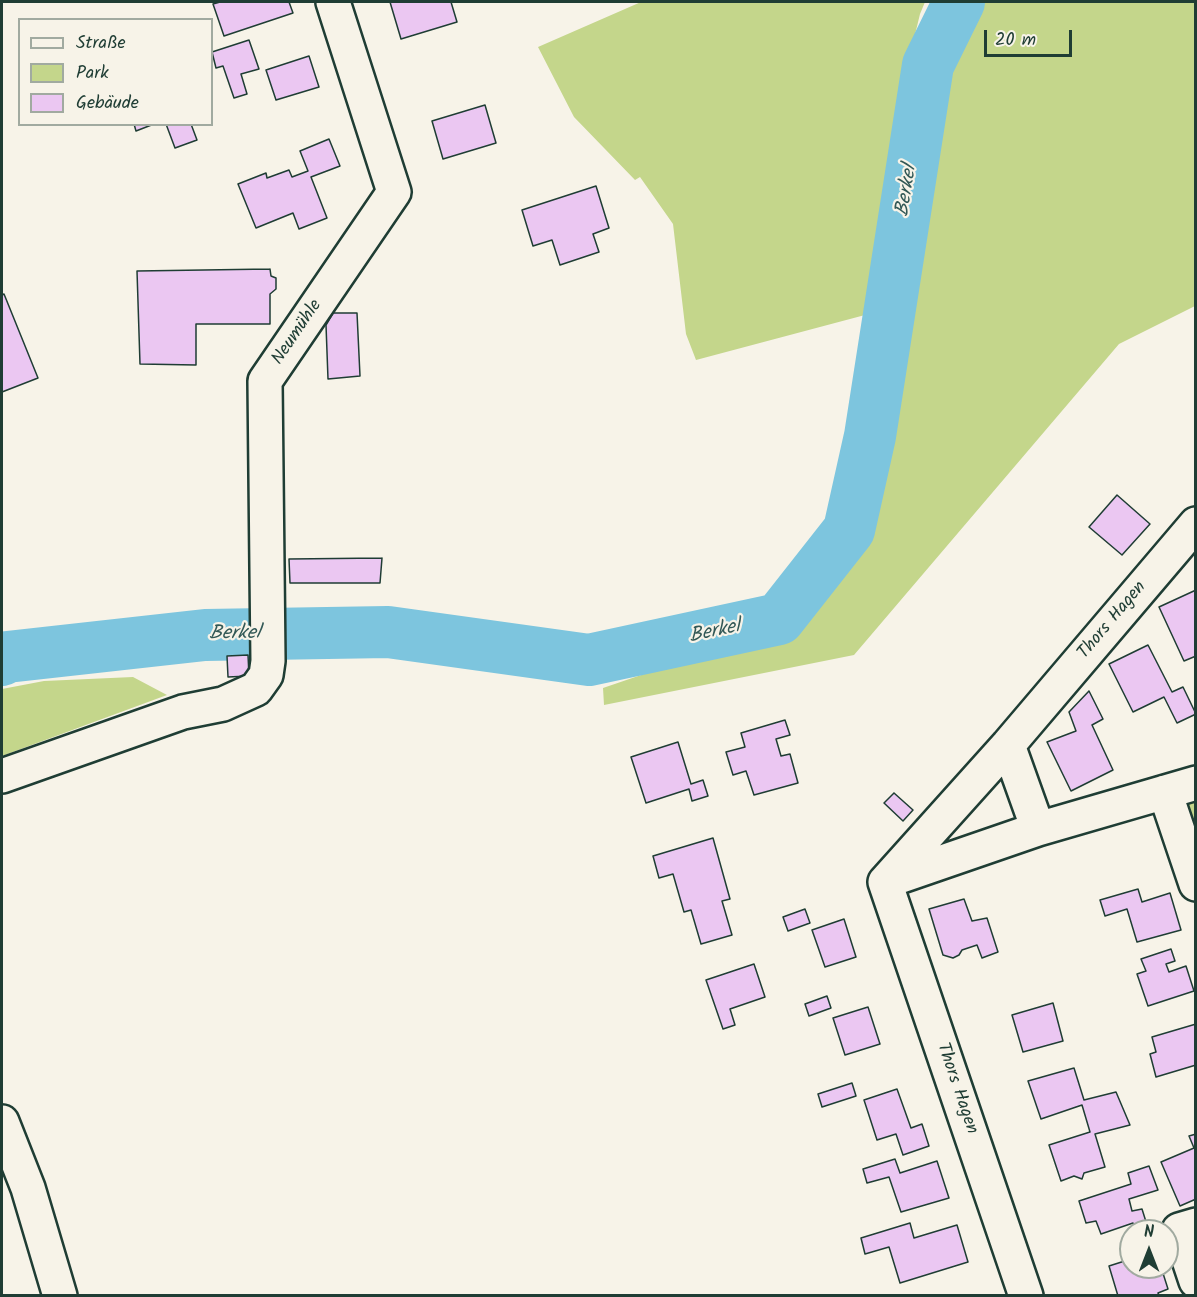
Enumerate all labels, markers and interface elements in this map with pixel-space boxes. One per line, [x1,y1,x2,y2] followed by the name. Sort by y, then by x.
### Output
[18,18,213,126] legend
[987,18,1076,56] scale bar
[995,26,1036,55] text: 20 m
[76,29,126,58] text: Straße
[76,59,109,88] text: Park
[76,89,139,118] text: Gebäude
[892,164,924,218] water label: Berkel
[268,296,328,370] street label: Neumühle
[1074,578,1152,664] street label: Thors Hagen
[687,616,743,650] water label: Berkel
[209,623,261,647] water label: Berkel
[930,1041,982,1137] street label: Thors Hagen
[1119,1219,1179,1279] north arrow
[1144,1220,1154,1245] text: N

